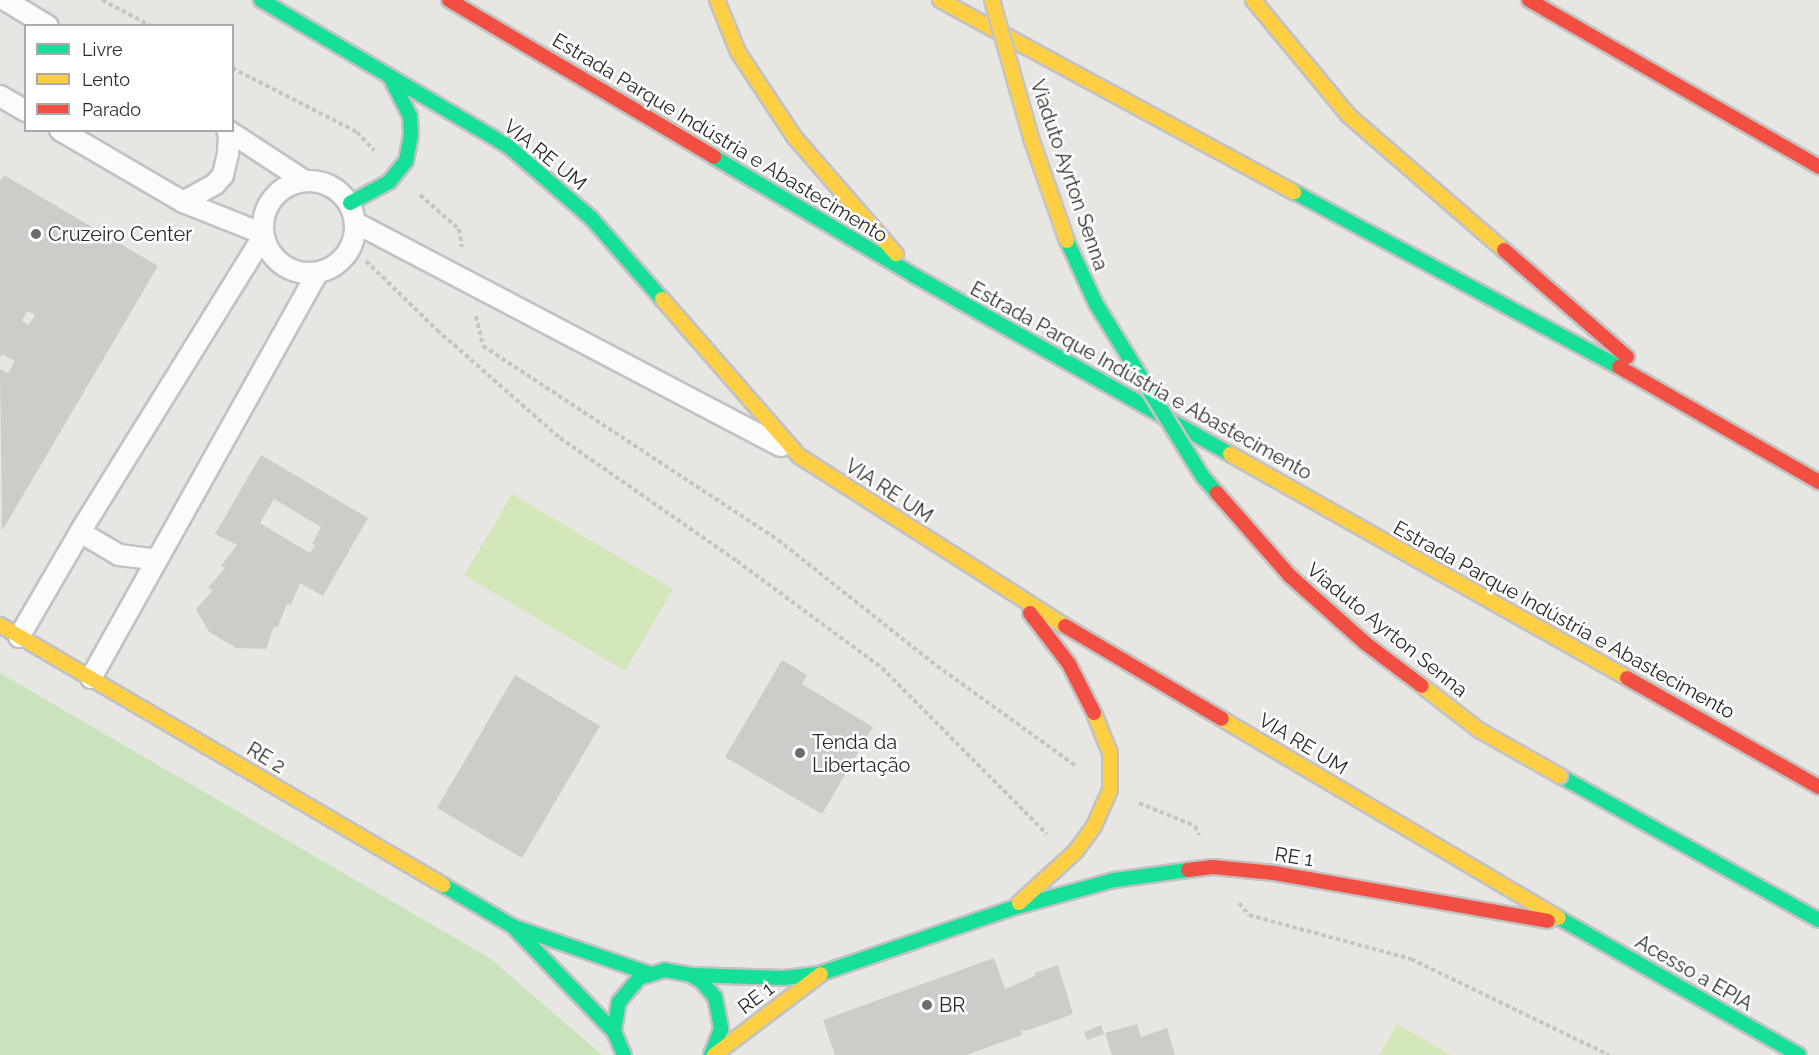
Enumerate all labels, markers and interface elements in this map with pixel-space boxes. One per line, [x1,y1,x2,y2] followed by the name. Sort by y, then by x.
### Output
[24,24,234,132] legend
[548,28,892,248] street label: Estrada Parque Indústria e Abastecimento
[82,39,123,60] text: Livre
[82,69,130,90] text: Lento
[1025,76,1113,274] street label: Viaduto Ayrton Senna
[82,99,141,120] text: Parado
[499,114,591,196] street label: VIA RE UM
[48,222,192,246] place label: Cruzeiro Center
[29,227,43,241] marker: Cruzeiro Center
[966,277,1316,485] street label: Estrada Parque Indústria e Abastecimento
[840,454,938,528] street label: VIA RE UM
[1389,516,1739,724] street label: Estrada Parque Indústria e Abastecimento
[1301,558,1473,702] street label: Viaduto Ayrton Senna
[1254,708,1352,780] street label: VIA RE UM
[812,730,910,777] place label: Tenda da Libertação
[242,737,290,779] street label: RE 2
[793,746,807,760] marker: Tenda da Libertação
[1273,842,1315,872] street label: RE 1
[1631,930,1757,1016] street label: Acesso a EPIA
[733,977,779,1019] street label: RE 1
[939,993,965,1017] place label: BR
[920,998,934,1012] marker: BR

